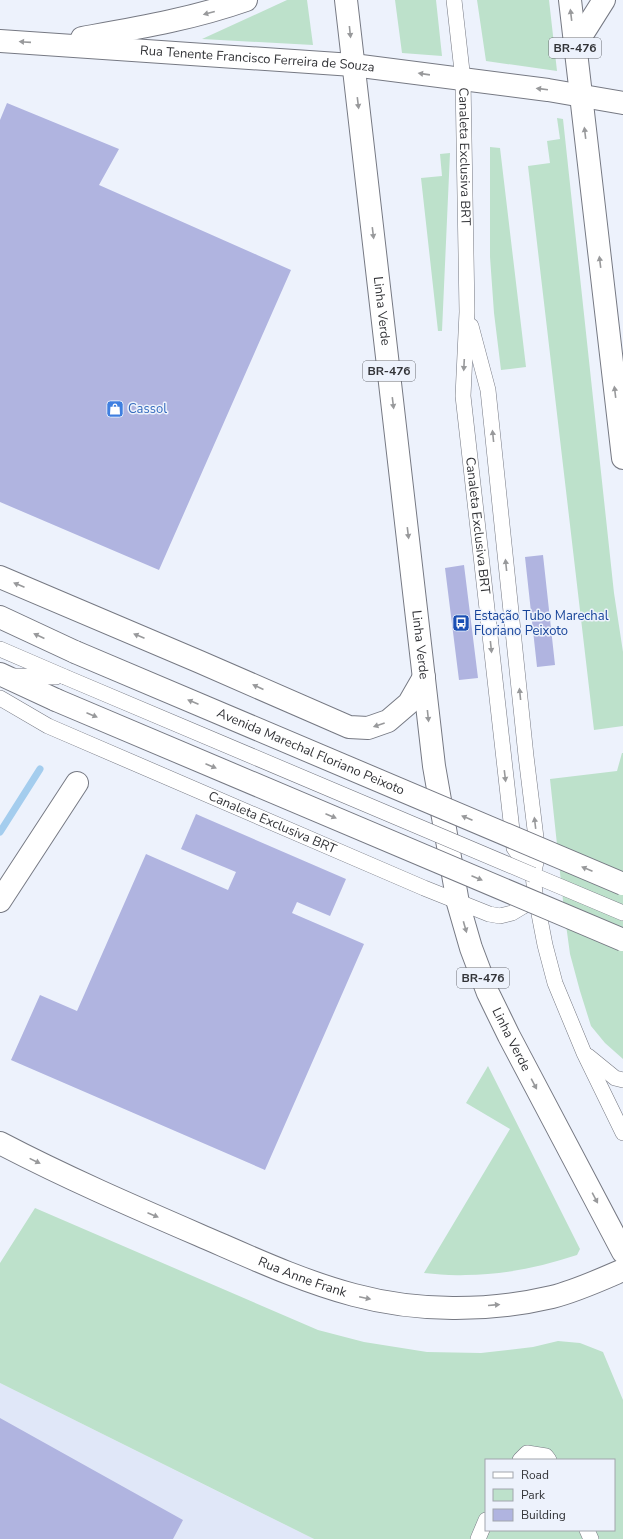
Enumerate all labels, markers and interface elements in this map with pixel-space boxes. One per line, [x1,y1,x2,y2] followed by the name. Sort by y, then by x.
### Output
[568,9,574,21] one-way arrow
[203,10,215,16] one-way arrow
[347,26,353,38] one-way arrow
[549,38,601,58] road number: BR-476
[19,39,31,46] one-way arrow
[139,42,376,77] street label: Rua Tenente Francisco Ferreira de Souza
[418,71,430,77] one-way arrow
[536,86,548,93] one-way arrow
[454,87,475,226] street label: Canaleta Exclusiva BRT
[355,97,361,109] one-way arrow
[582,127,588,139] one-way arrow
[370,227,376,239] one-way arrow
[597,256,603,268] one-way arrow
[369,275,395,346] street label: Linha Verde
[461,359,468,371] one-way arrow
[363,361,415,381] road number: BR-476
[612,386,618,398] one-way arrow
[390,397,396,409] one-way arrow
[105,399,125,419] shop icon: Cassol
[128,400,167,418] place label: Cassol
[490,430,496,442] one-way arrow
[461,456,494,595] street label: Canaleta Exclusiva BRT
[404,527,411,539] one-way arrow
[503,559,510,571] one-way arrow
[13,582,25,588] one-way arrow
[474,607,609,640] place label: Estação Tubo Marechal Floriano Peixoto
[407,609,433,680] street label: Linha Verde
[451,613,471,633] bus stop icon: Estação Tubo Marechal Floriano Peixoto
[33,632,45,638] one-way arrow
[133,633,144,639] one-way arrow
[487,641,494,653] one-way arrow
[253,684,264,690] one-way arrow
[517,688,523,700] one-way arrow
[187,698,199,705] one-way arrow
[214,704,407,799] street label: Avenida Marechal Floriano Peixoto
[425,710,432,722] one-way arrow
[86,712,97,718] one-way arrow
[373,722,385,728] one-way arrow
[206,763,218,769] one-way arrow
[502,770,508,782] one-way arrow
[206,787,340,858] street label: Canaleta Exclusiva BRT
[326,814,338,820] one-way arrow
[462,815,473,821] one-way arrow
[531,817,538,829] one-way arrow
[581,865,593,871] one-way arrow
[471,875,482,881] one-way arrow
[462,920,468,933] one-way arrow
[457,968,509,988] road number: BR-476
[487,1005,535,1075] street label: Linha Verde
[531,1078,537,1089] one-way arrow
[29,1158,40,1164] one-way arrow
[592,1193,598,1204] one-way arrow
[147,1213,159,1219] one-way arrow
[255,1253,349,1302] street label: Rua Anne Frank
[359,1295,371,1301] one-way arrow
[488,1302,500,1309] one-way arrow
[485,1459,615,1531] legend
[521,1467,549,1483] text: Road
[521,1487,546,1503] text: Park
[521,1507,566,1523] text: Building

